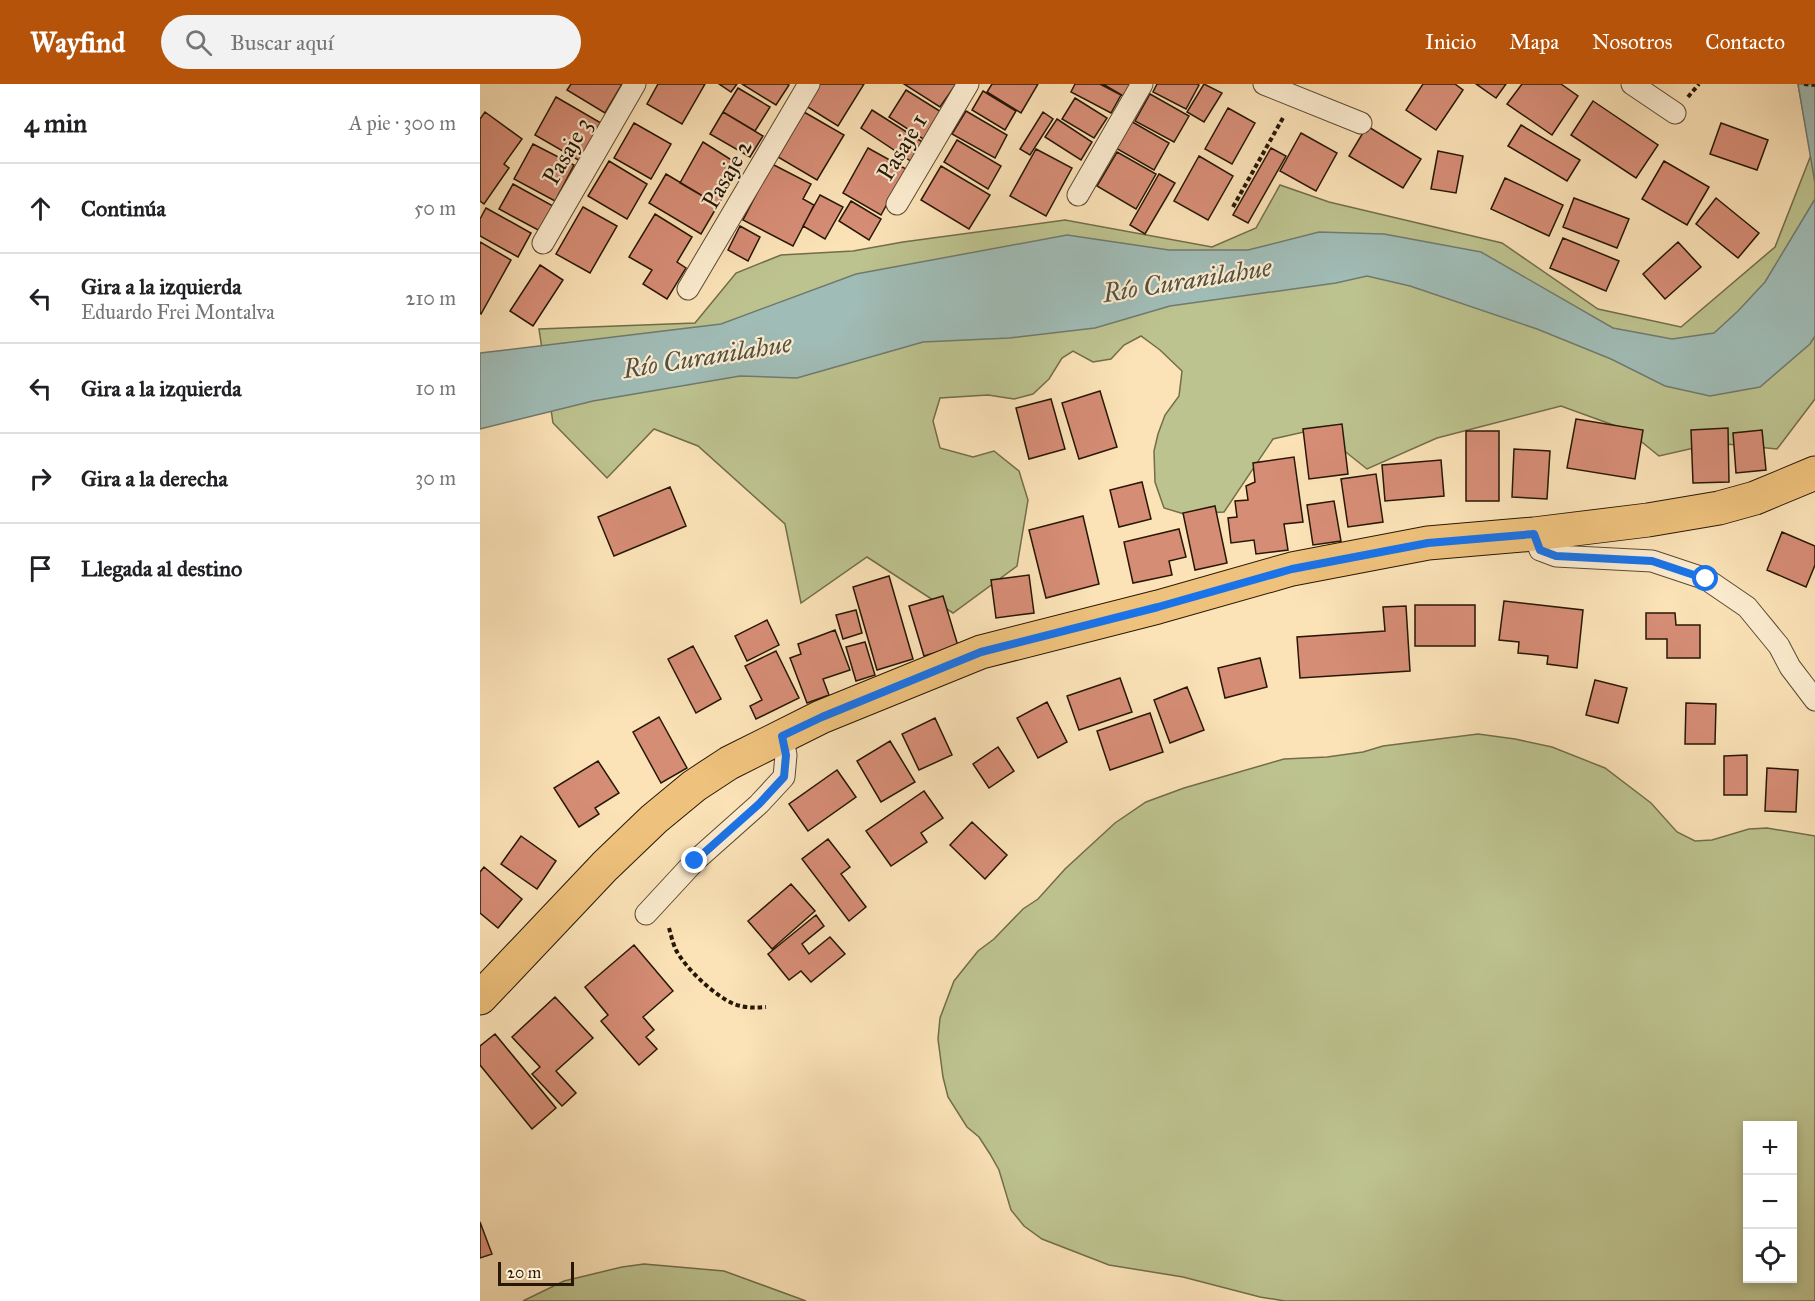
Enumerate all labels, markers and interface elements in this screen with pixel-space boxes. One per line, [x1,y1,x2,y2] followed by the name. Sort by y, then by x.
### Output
[161,15,581,69] search box
[30,25,125,60] text: Wayfind
[182,26,215,59] icon: search
[230,29,334,56] text: Buscar aquí
[1425,29,1476,55] text: Inicio
[1509,29,1559,55] text: Mapa
[1592,29,1672,55] text: Nosotros
[1705,29,1785,55] text: Contacto
[24,107,87,139] text: 4 min
[870,108,934,186] street label: Pasaje 1
[349,111,456,135] text: A pie · 300 m
[536,112,598,190] street label: Pasaje 3
[695,134,759,214] street label: Pasaje 2
[24,192,57,225] icon: ahead
[81,195,166,222] text: Continúa
[414,196,456,220] text: 50 m
[1099,251,1275,309] water label: Río Curanilahue
[81,273,242,300] text: Gira a la izquierda
[24,282,57,315] icon: left
[406,286,456,310] text: 210 m
[81,300,275,324] text: Eduardo Frei Montalva
[619,327,795,385] water label: Río Curanilahue
[24,372,57,405] icon: left
[81,375,242,402] text: Gira a la izquierda
[415,376,456,400] text: 10 m
[24,462,57,495] icon: right
[81,465,228,492] text: Gira a la derecha
[415,466,456,490] text: 30 m
[24,552,57,585] icon: arrive
[81,555,242,582] text: Llegada al destino
[1692,565,1718,591] route start
[681,847,707,873] route end
[1743,1121,1797,1283] map controls
[1743,1121,1797,1175] button: +
[1743,1175,1797,1229] button: −
[1743,1229,1797,1283] button: locate
[498,1259,574,1286] scale bar
[507,1263,541,1282] text: 20 m

